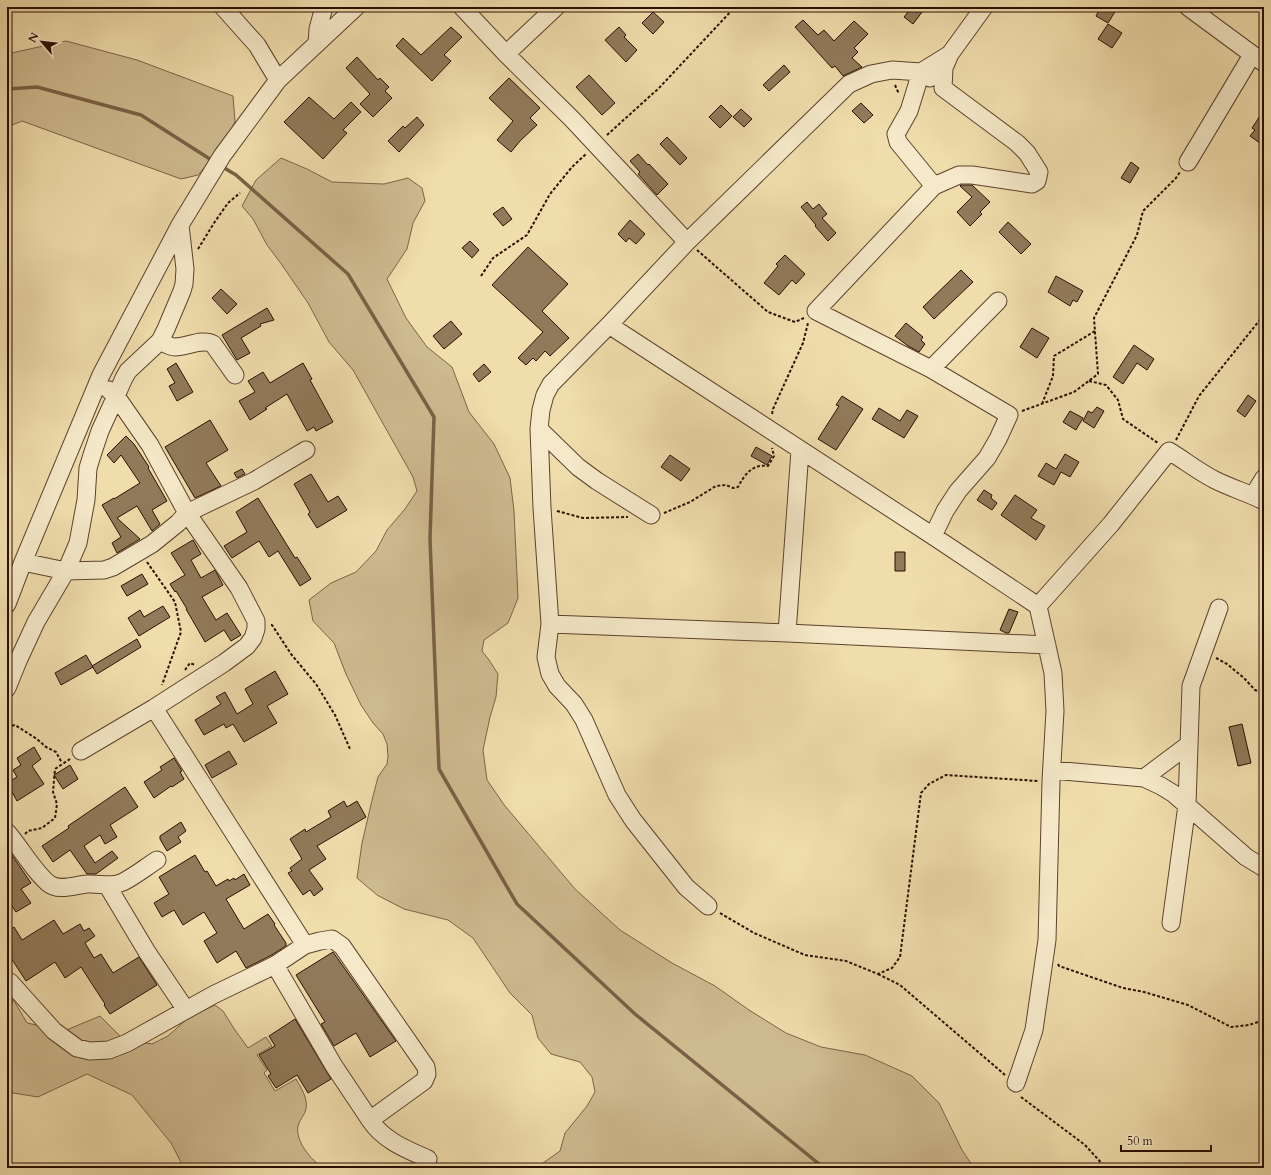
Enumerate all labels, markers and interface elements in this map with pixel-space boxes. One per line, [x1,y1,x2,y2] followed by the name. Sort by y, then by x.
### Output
[22,22,62,62] north arrow
[25,29,43,45] text: N
[1121,1127,1211,1153] scale bar
[1127,1133,1154,1149] text: 50 m

